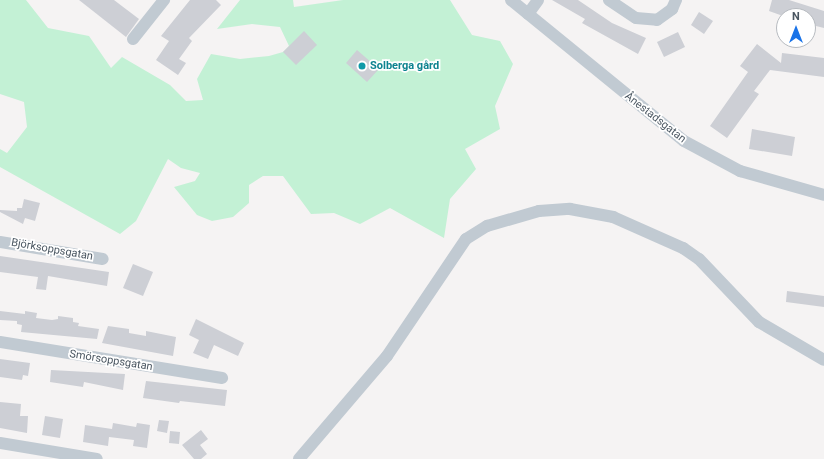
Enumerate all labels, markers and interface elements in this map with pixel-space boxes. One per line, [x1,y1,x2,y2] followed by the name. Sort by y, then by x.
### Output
[776,8,816,48] north arrow
[792,10,800,23] text: N
[370,59,439,73] place label: Solberga gård
[357,61,367,71] marker: Solberga gård
[622,90,688,146] street label: Ånestadsgatan
[10,236,94,264] street label: Björksoppsgatan
[68,348,154,374] street label: Smörsoppsgatan

